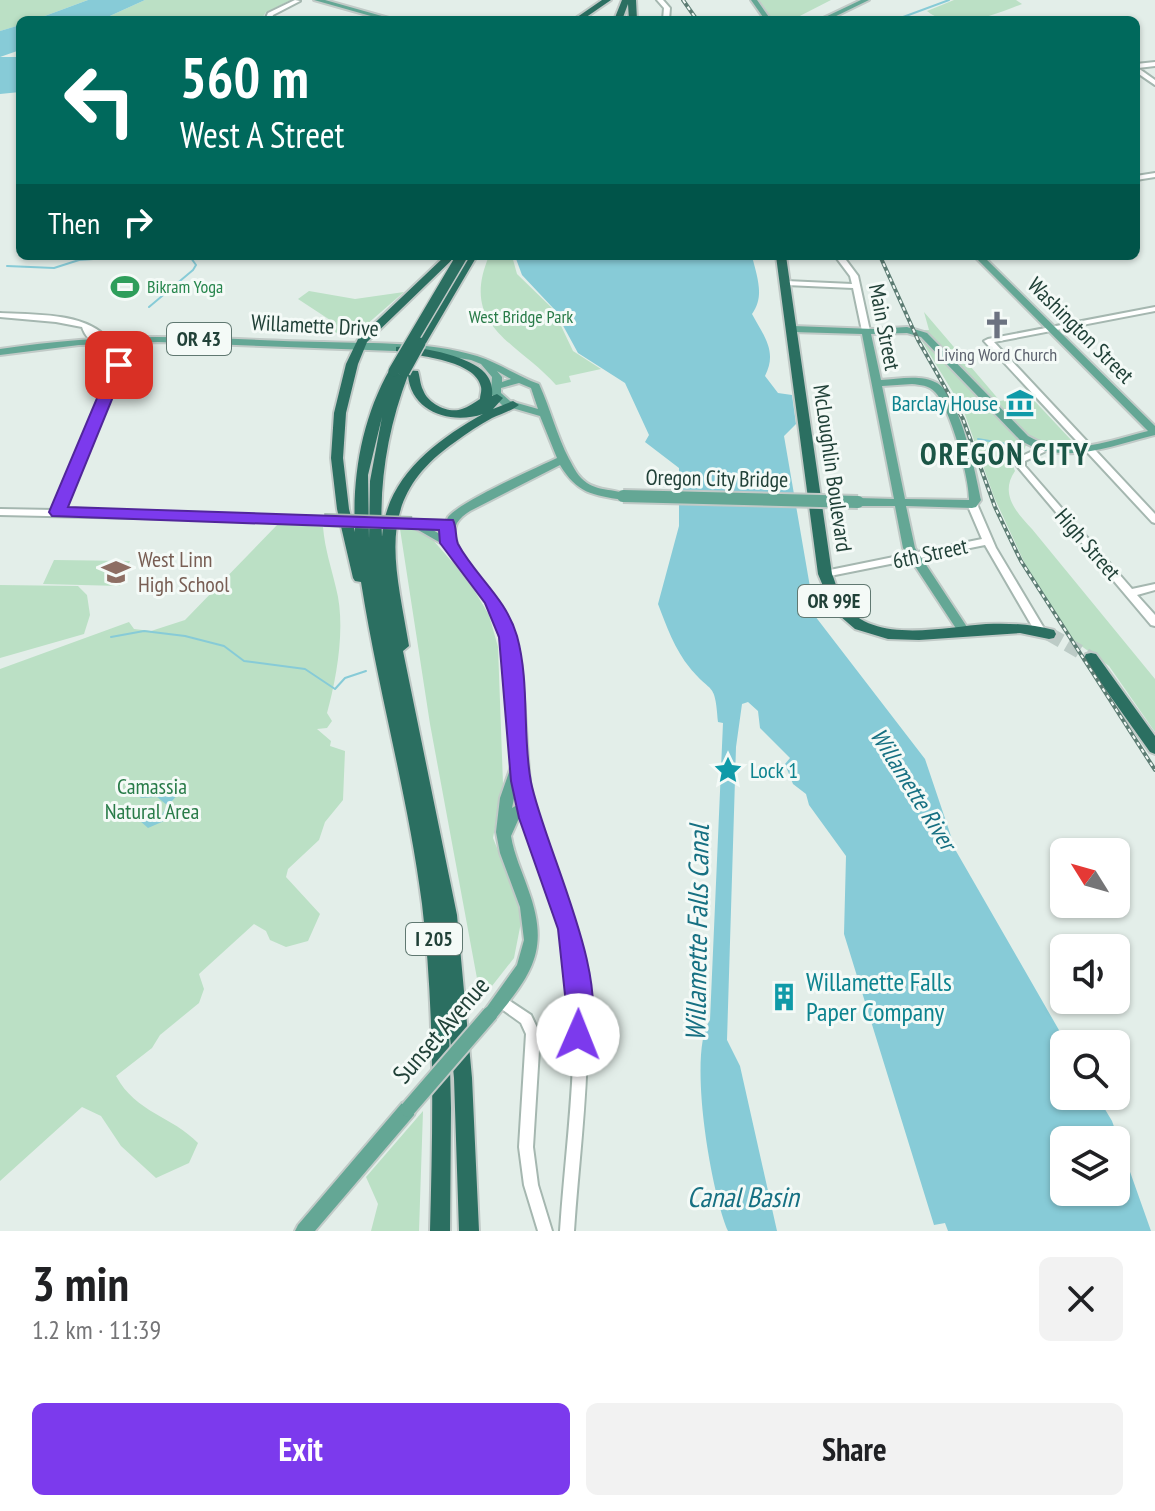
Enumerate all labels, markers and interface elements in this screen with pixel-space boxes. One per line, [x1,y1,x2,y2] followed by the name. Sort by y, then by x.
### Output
[180,41,309,113] text: 560 m
[48,48,152,152] icon: left
[180,111,344,158] text: West A Street
[116,200,160,244] icon: right
[48,203,100,242] text: Then
[1022,271,1140,389] street label: Washington Street
[110,272,140,302] sports icon: Bikram Yoga
[147,275,223,298] place label: Bikram Yoga
[863,281,907,373] street label: Main Street
[469,305,573,328] park label: West Bridge Park
[251,308,379,342] street label: Willamette Drive
[982,310,1012,340] church icon: Living Word Church
[167,323,231,355] road number: OR 43
[85,331,153,399] pin
[97,343,141,387] icon: arrive
[937,343,1057,366] place label: Living Word Church
[807,383,859,553] street label: McLoughlin Boulevard
[1005,388,1035,418] museum icon: Barclay House
[891,389,998,417] place label: Barclay House
[920,434,1090,473] district label: OREGON CITY
[645,463,789,493] street label: Oregon City Bridge
[1049,502,1127,586] street label: High Street
[890,531,970,575] street label: 6th Street
[138,545,230,598] place label: West Linn High School
[101,557,131,587] school or university icon: West Linn High School
[798,585,870,617] road number: OR 99E
[864,722,965,858] water label: Willamette River
[713,755,743,785] place icon: Lock 1
[750,756,798,784] place label: Lock 1
[105,772,199,825] park label: Camassia Natural Area
[676,822,717,1042] water label: Willamette Falls Canal
[1050,838,1130,918] north arrow
[1050,838,1130,1206] map controls
[406,923,462,955] road number: I 205
[1050,934,1130,1014] button: sound
[806,965,952,1028] place label: Willamette Falls Paper Company
[385,969,496,1090] street label: Sunset Avenue
[769,982,799,1012] building icon: Willamette Falls Paper Company
[536,993,620,1077] position arrow
[1050,1030,1130,1110] button: search
[1050,1126,1130,1206] button: layers
[687,1178,801,1215] water label: Canal Basin
[32,1252,129,1314] text: 3 min
[1039,1257,1123,1341] button: close
[32,1313,161,1346] text: 1.2 km · 11:39
[32,1403,570,1495] button: Exit
[586,1403,1123,1495] button: Share

